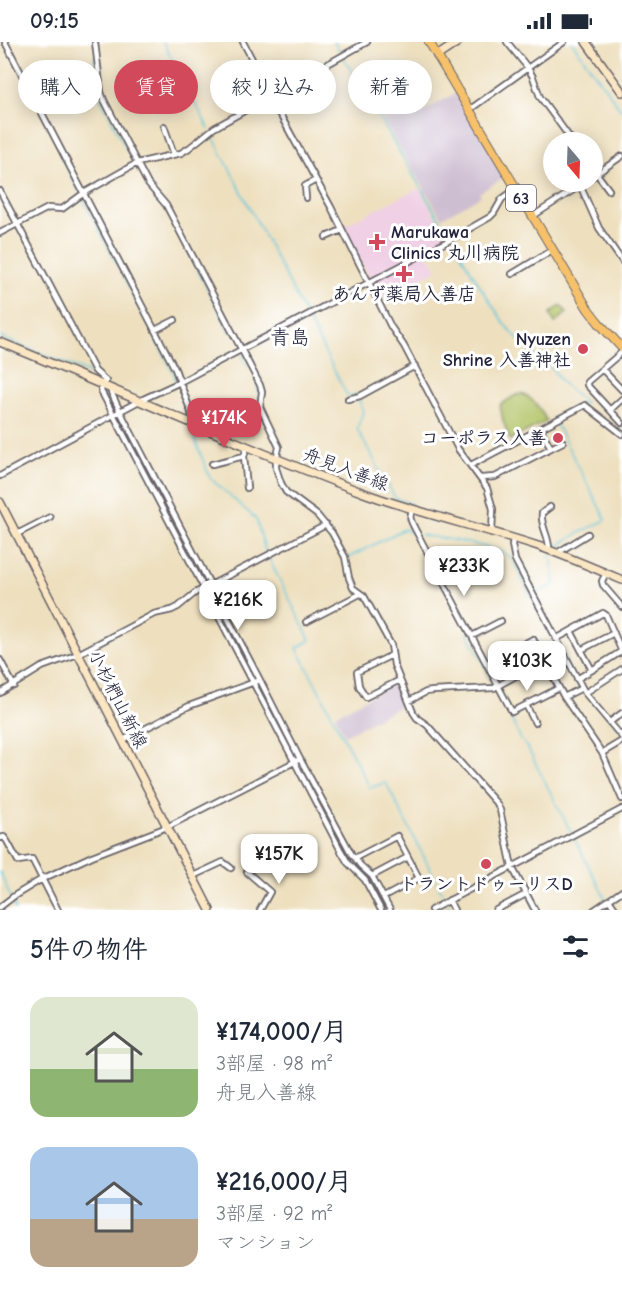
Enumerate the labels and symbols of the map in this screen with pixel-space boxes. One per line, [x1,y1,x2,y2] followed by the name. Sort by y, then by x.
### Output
[543,132,603,192] north arrow
[506,185,536,211] road number: 63
[391,222,519,264] place label: Marukawa Clinics 丸川病院
[368,233,386,251] marker: Marukawa Clinics 丸川病院
[397,267,411,281] marker: あんず薬局入善店
[332,284,476,305] place label: あんず薬局入善店
[270,326,310,349] district label: 青島
[443,329,571,371] place label: Nyuzen Shrine 入善神社
[576,342,590,356] marker: Nyuzen Shrine 入善神社
[182,398,266,449] pin: ¥174K
[421,428,546,449] place label: コーポラス入善
[551,431,565,445] marker: コーポラス入善
[300,444,392,495] street label: 舟見入善線
[422,546,506,597] pin: ¥233K
[196,580,280,631] pin: ¥216K
[485,641,569,692] pin: ¥103K
[84,646,151,752] street label: 小杉椚山新線
[237,834,321,885] pin: ¥157K
[479,857,493,871] marker: トラントドゥーリスD
[399,874,573,895] place label: トラントドゥーリスD

